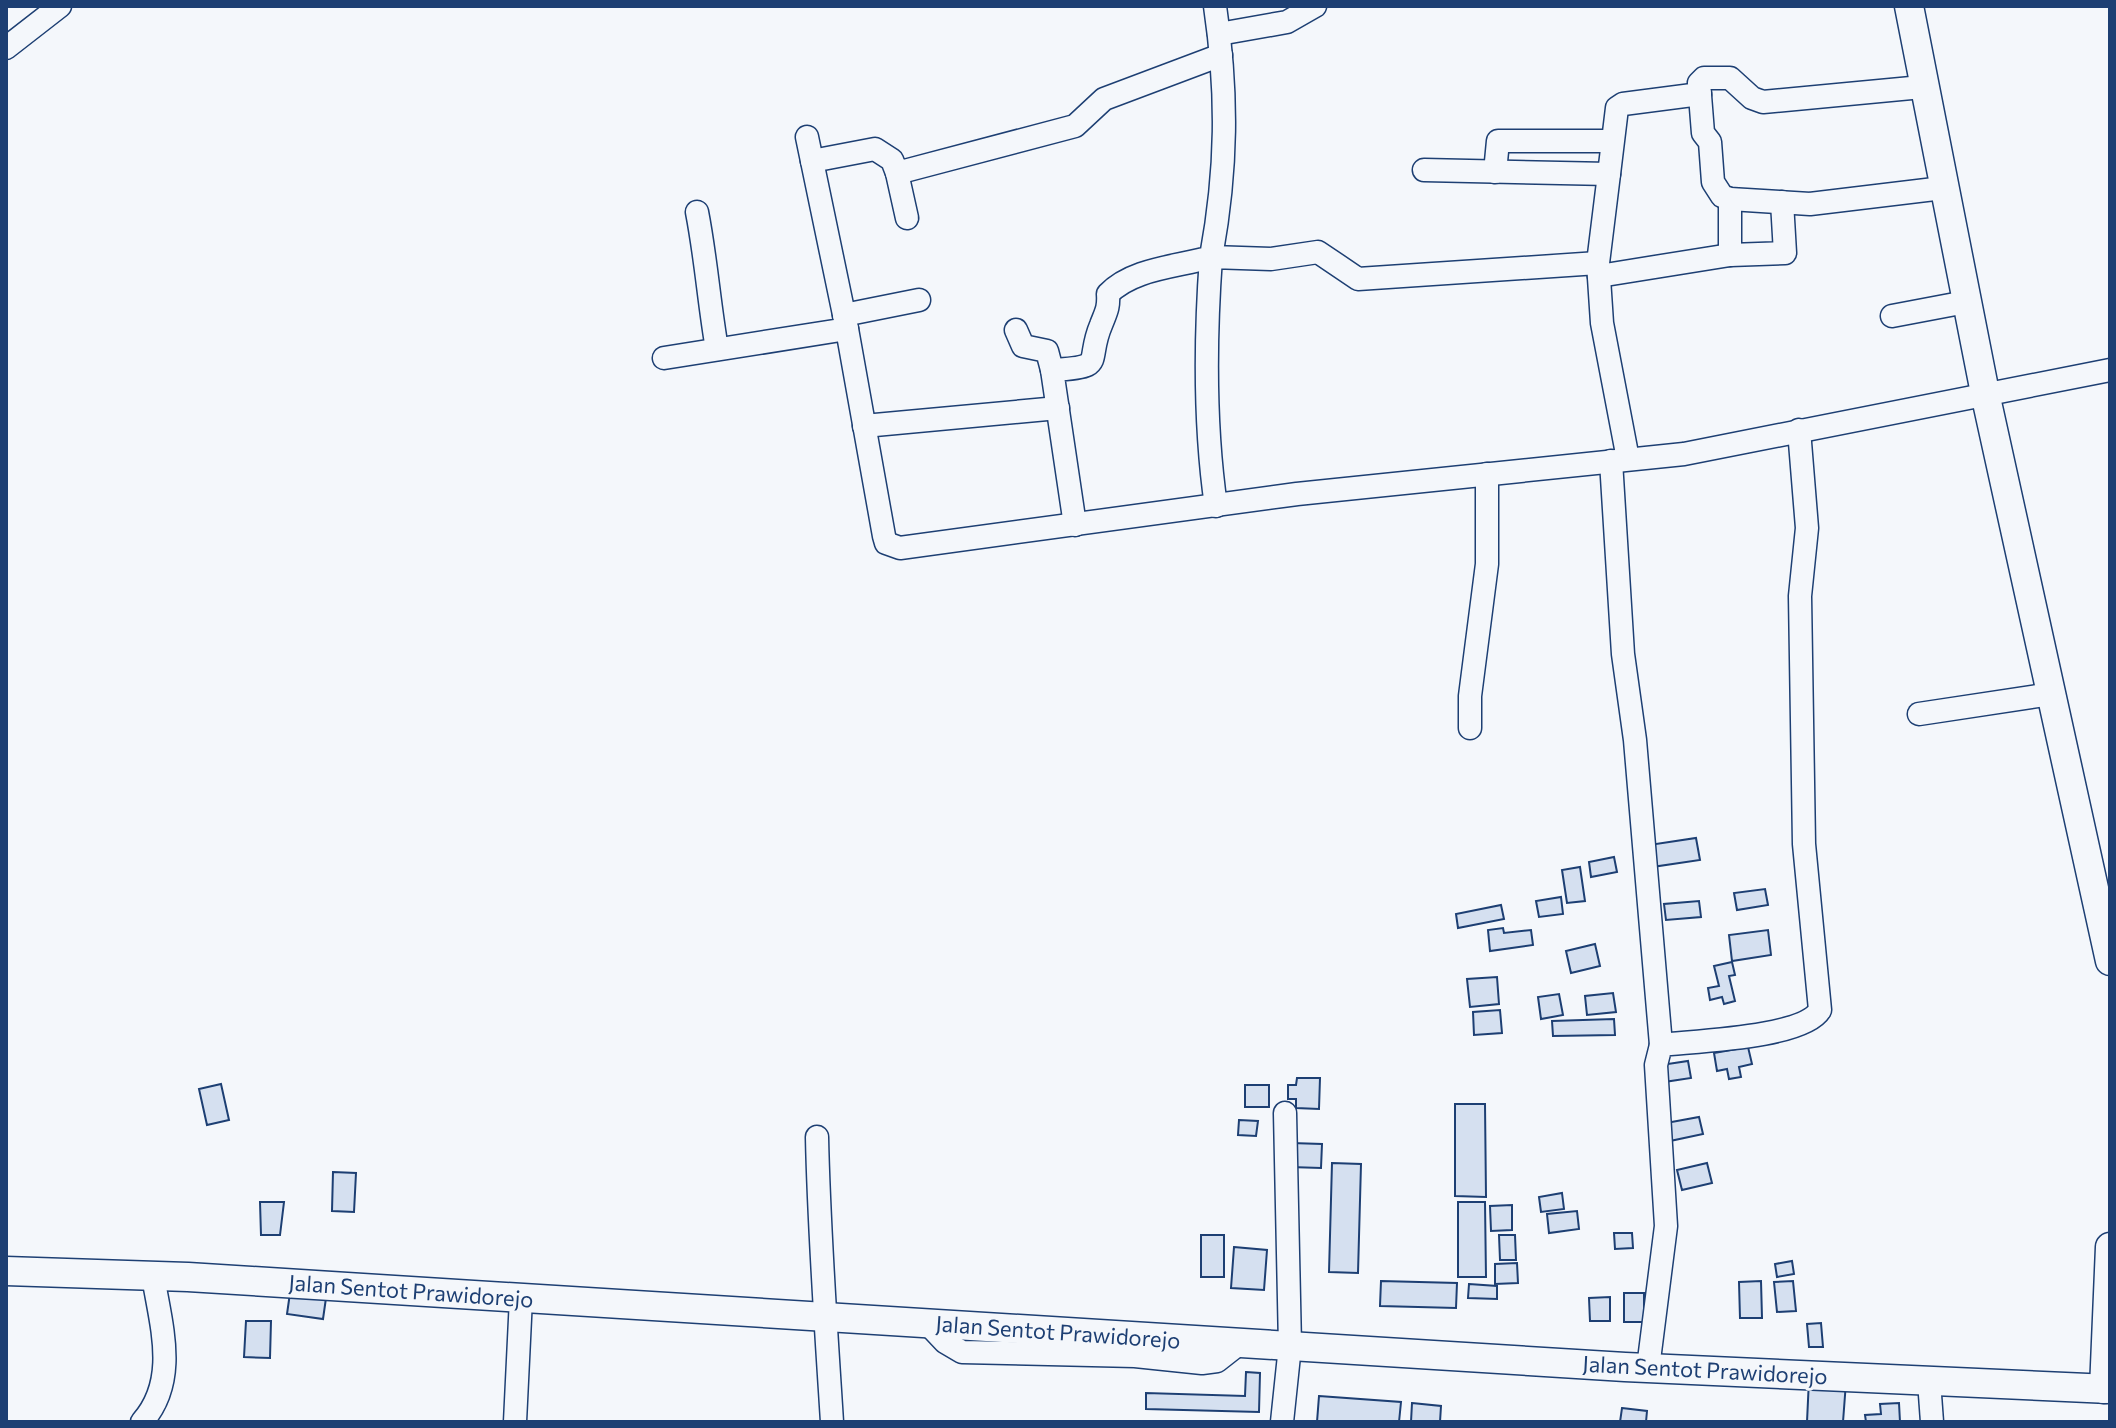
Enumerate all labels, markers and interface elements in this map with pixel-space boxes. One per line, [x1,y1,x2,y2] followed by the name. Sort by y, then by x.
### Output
[288,1268,534,1313] street label: Jalan Sentot Prawidorejo
[935,1309,1181,1354] street label: Jalan Sentot Prawidorejo
[1582,1350,1828,1389] street label: Jalan Sentot Prawidorejo

